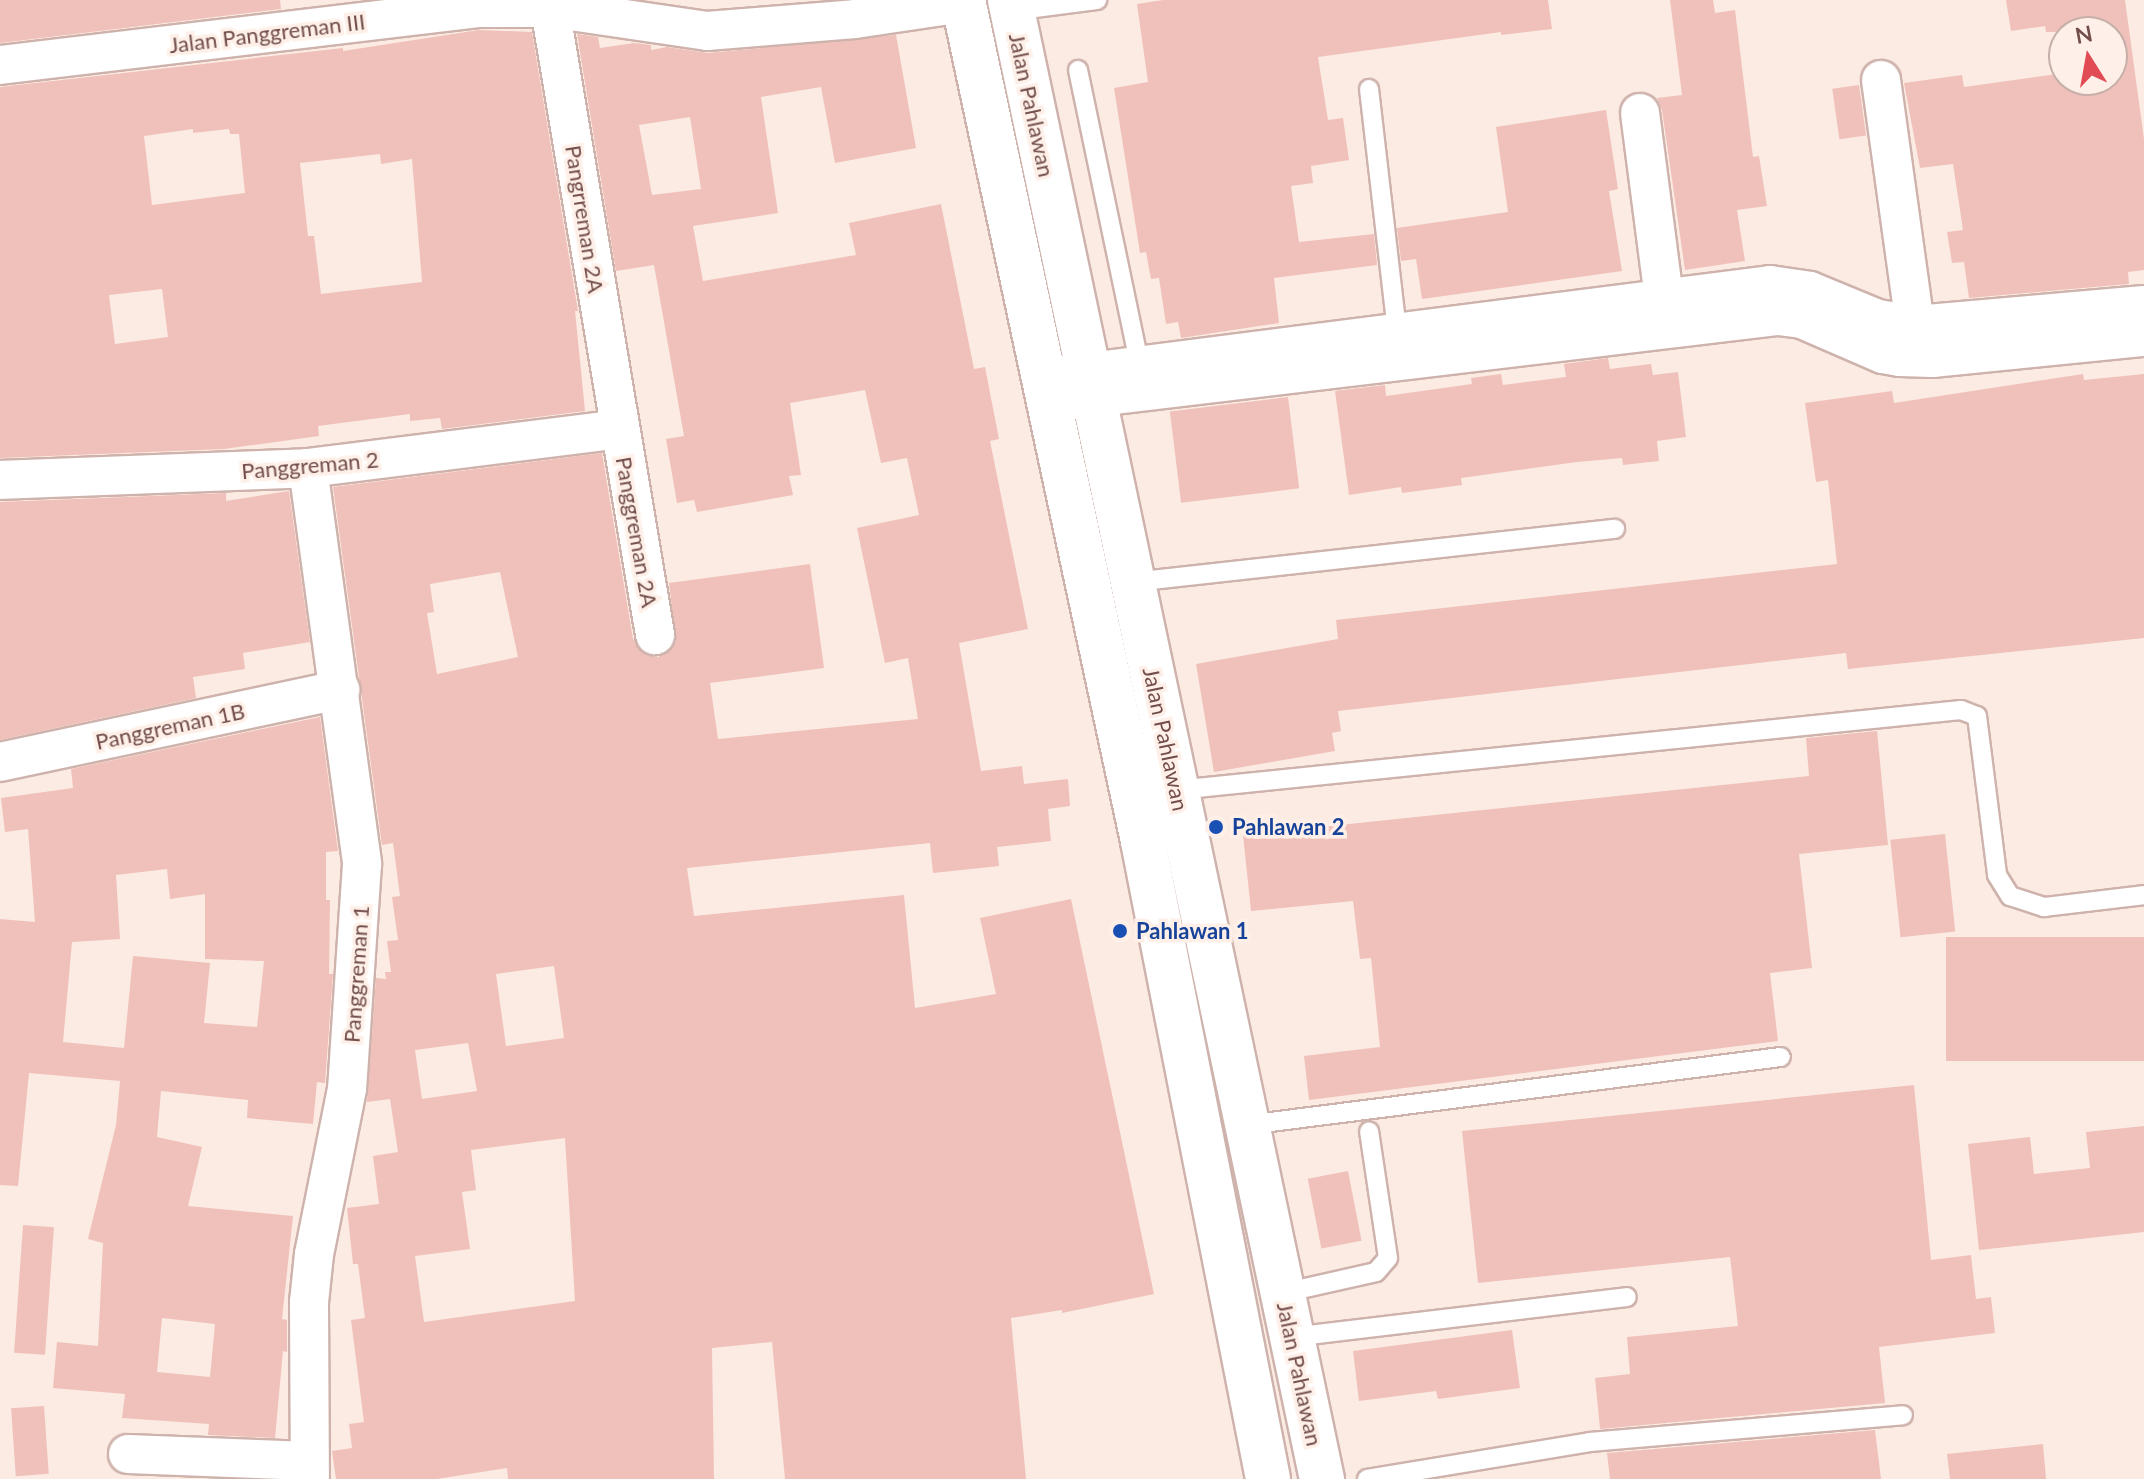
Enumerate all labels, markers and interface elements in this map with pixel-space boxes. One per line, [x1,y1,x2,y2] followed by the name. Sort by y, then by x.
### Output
[167,8,367,58] street label: Jalan Panggreman III
[2048,16,2128,96] north arrow
[2073,19,2095,49] text: N
[1004,31,1060,179] street label: Jalan Pahlawan
[560,143,610,295] street label: Pangrreman 2A
[240,446,380,484] street label: Panggreman 2
[611,455,663,609] street label: Panggreman 2A
[1138,665,1194,813] street label: Jalan Pahlawan
[93,697,247,755] street label: Panggreman 1B
[1232,814,1345,840] place label: Pahlawan 2
[1207,818,1225,836] marker: Pahlawan 2
[338,904,374,1044] street label: Panggreman 1
[1136,918,1249,944] place label: Pahlawan 1
[1111,922,1129,940] marker: Pahlawan 1
[1272,1300,1328,1448] street label: Jalan Pahlawan

